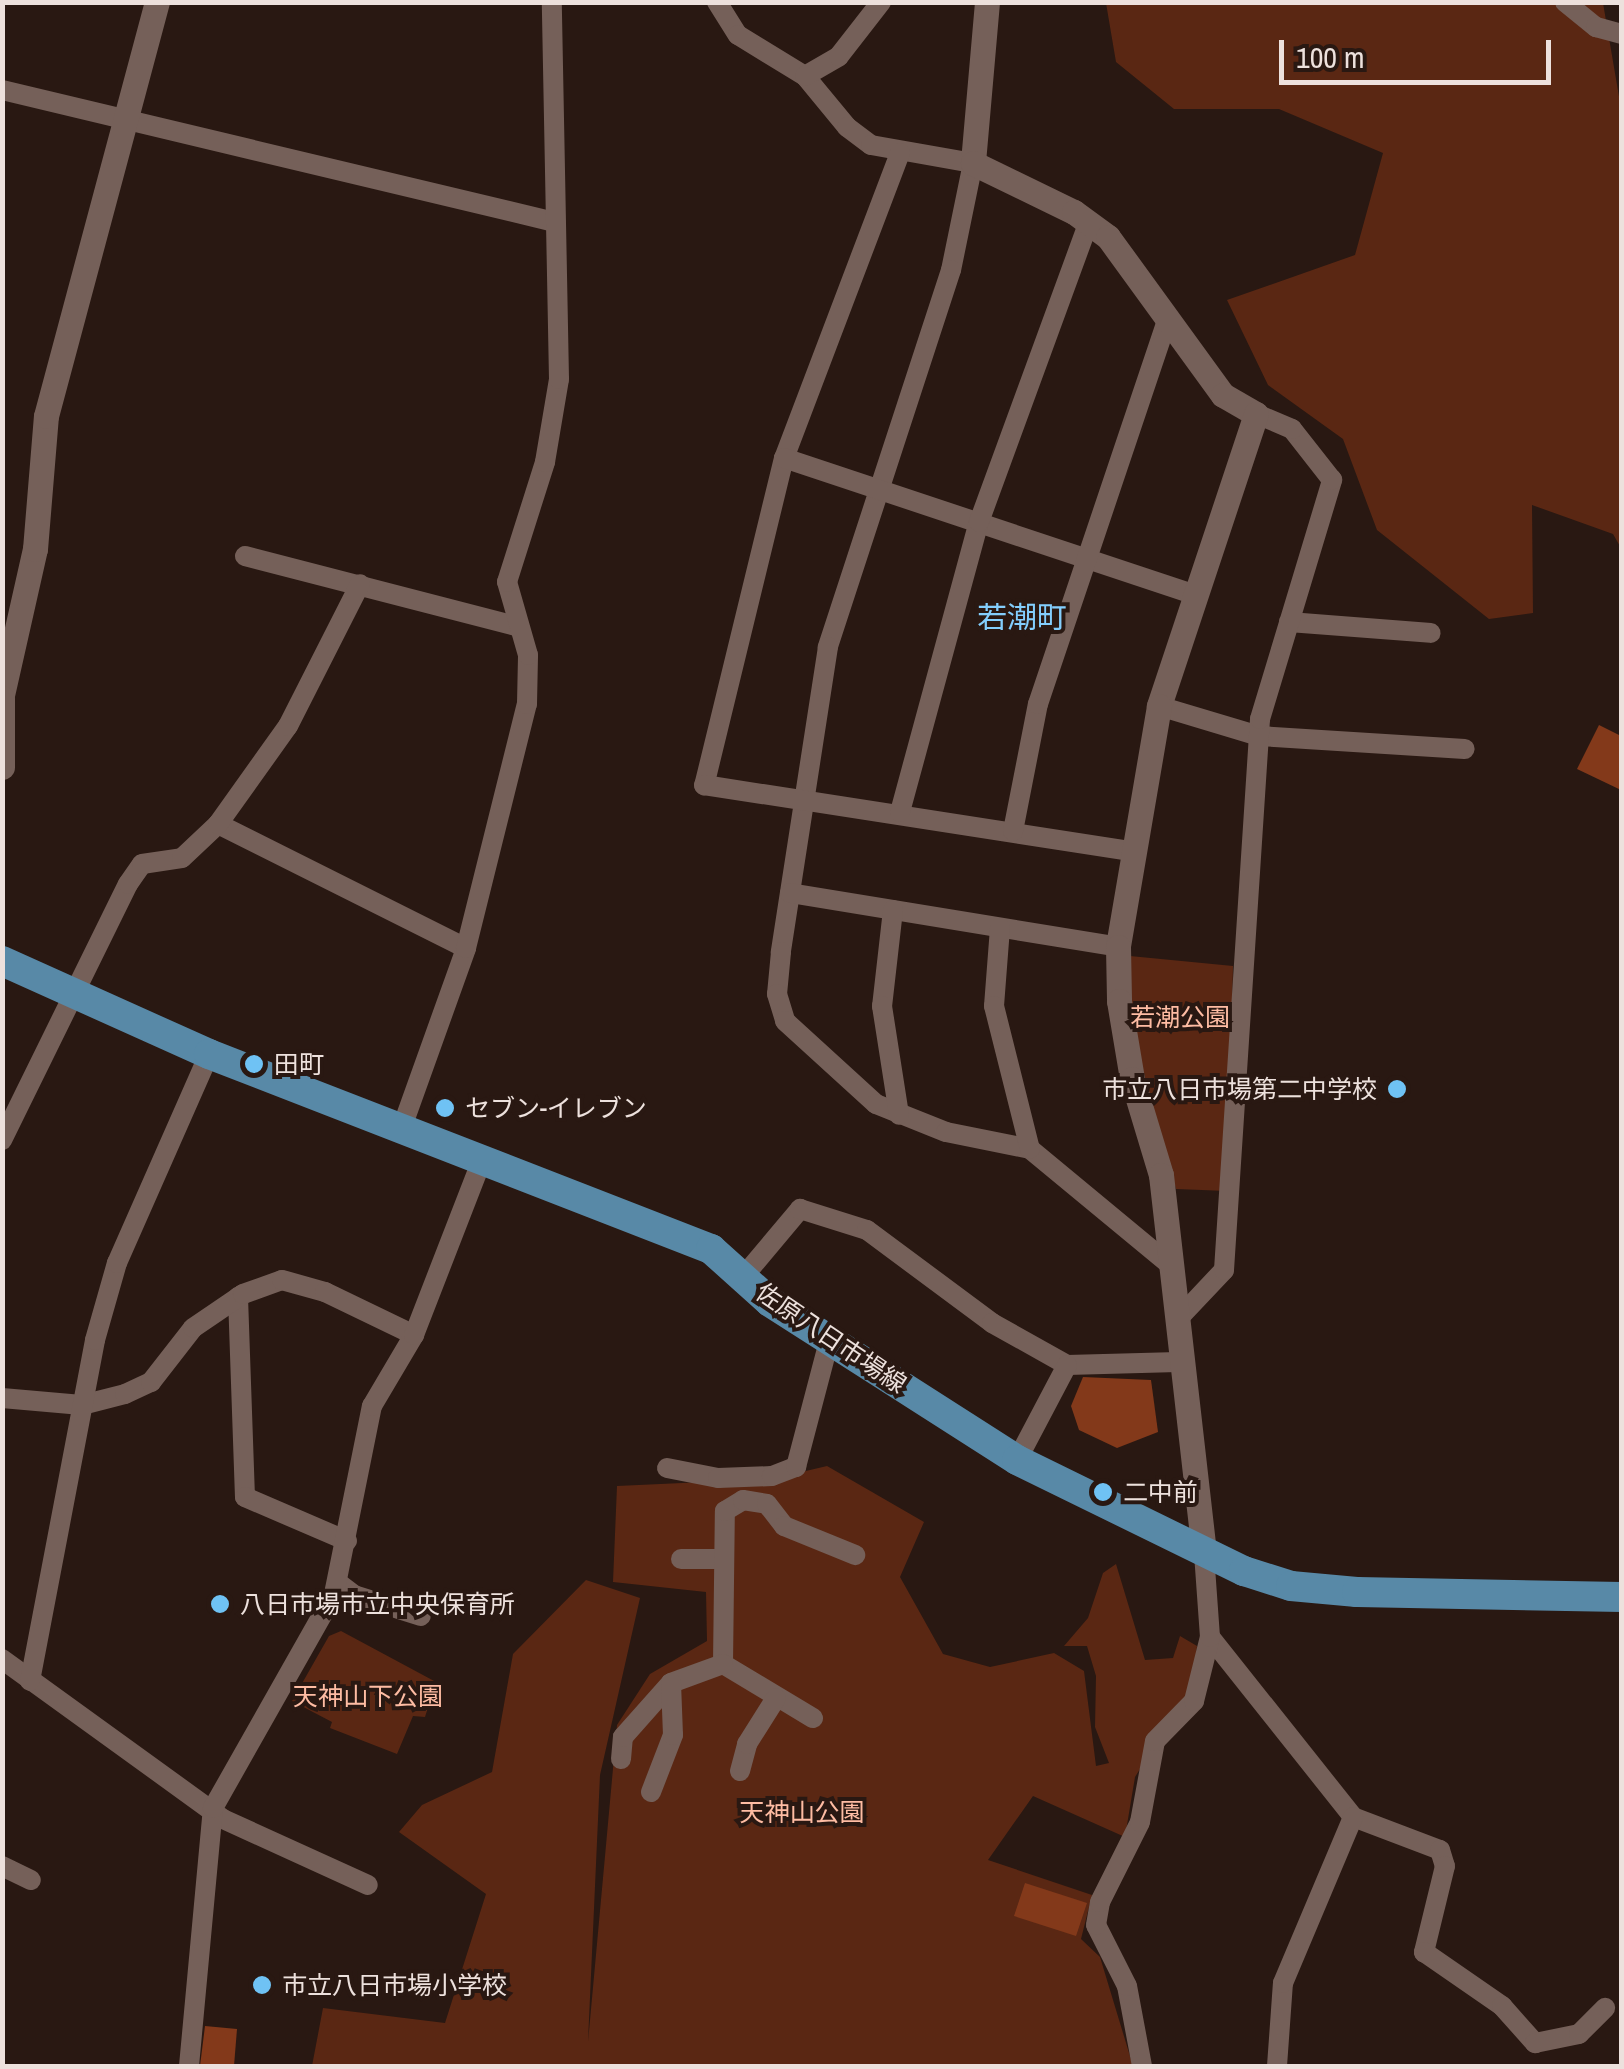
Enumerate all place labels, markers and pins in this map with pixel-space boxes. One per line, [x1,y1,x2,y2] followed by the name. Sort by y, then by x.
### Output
[274,1049,324,1079] place label: 田町
[243,1053,265,1075] marker: 田町
[1102,1074,1377,1104] place label: 市立八日市場第二中学校
[1386,1078,1408,1100] marker: 市立八日市場第二中学校
[465,1093,647,1123] place label: セブン-イレブン
[434,1097,456,1119] marker: セブン-イレブン
[1123,1477,1198,1507] place label: 二中前
[1092,1481,1114,1503] marker: 二中前
[240,1589,515,1619] place label: 八日市場市立中央保育所
[209,1593,231,1615] marker: 八日市場市立中央保育所
[282,1970,507,2000] place label: 市立八日市場小学校
[251,1974,273,1996] marker: 市立八日市場小学校

